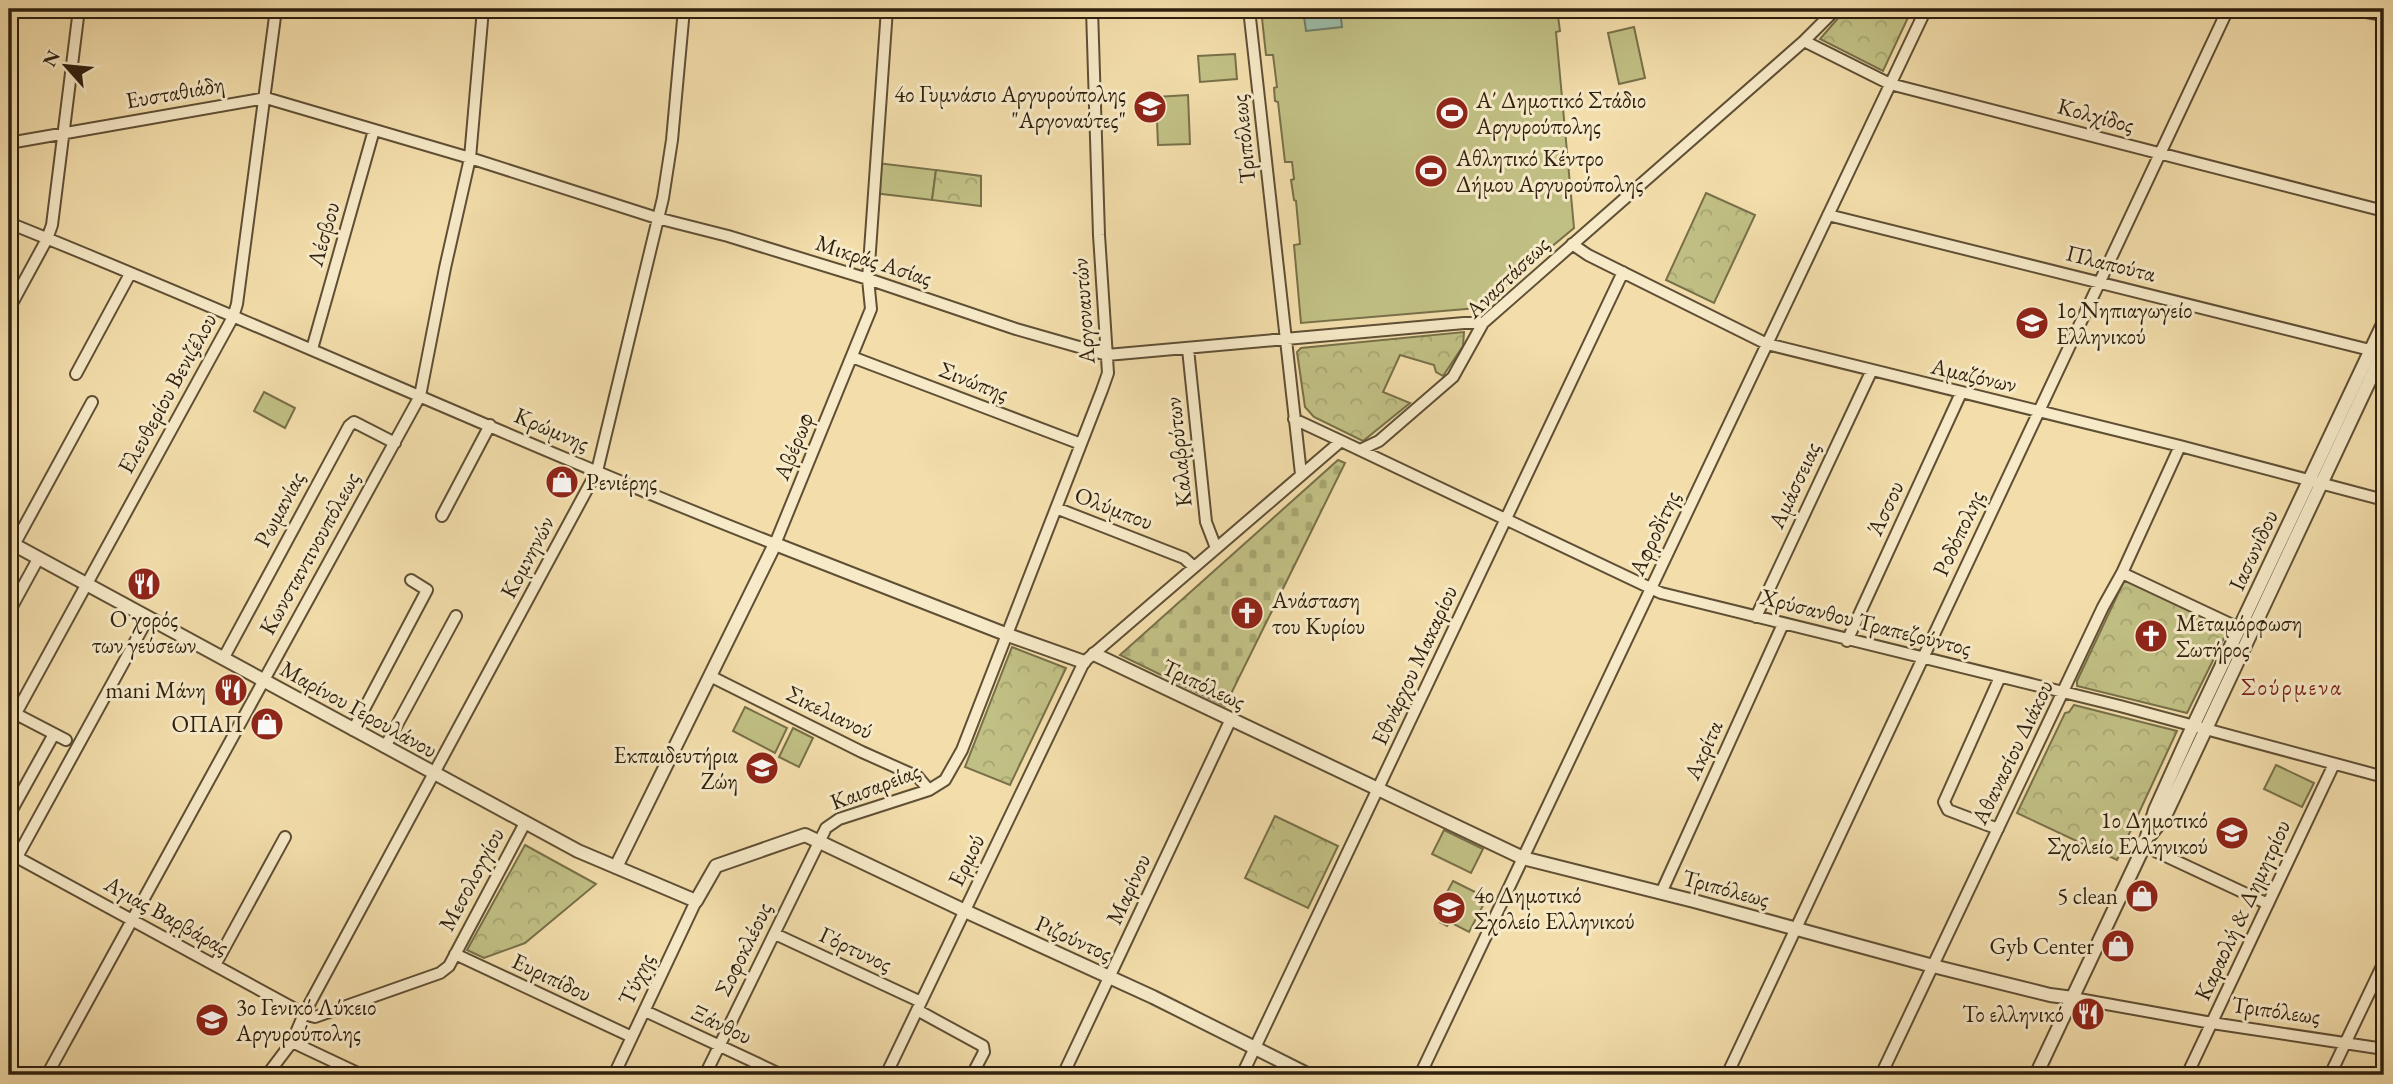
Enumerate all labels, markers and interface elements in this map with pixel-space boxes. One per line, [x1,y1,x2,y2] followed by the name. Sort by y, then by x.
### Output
[32,32,102,102] north arrow
[37,45,66,71] text: N
[123,69,227,115] street label: Ευσταθιάδη
[894,79,1126,135] place label: 4ο Γυμνάσιο Αργυρούπολης "Αργοναύτες"
[1475,85,1646,141] place label: Α΄ Δημοτικό Στάδιο Αργυρούπολης
[1131,88,1169,126] school or university icon: 4ο Γυμνάσιο Αργυρούπολης "Αργοναύτες"
[2054,90,2138,140] street label: Κολχίδος
[1223,93,1263,185] street label: Τριπόλεως
[1433,94,1471,132] sports icon: Α΄ Δημοτικό Στάδιο Αργυρούπολης
[1455,143,1643,199] place label: Αθλητικό Κέντρο Δήμου Αργυρούπολης
[1412,152,1450,190] sports icon: Αθλητικό Κέντρο Δήμου Αργυρούπολης
[299,198,346,271] street label: Λέσβου
[812,227,936,293] street label: Μικράς Ασίας
[1458,229,1556,325] street label: Αναστάσεως
[2063,237,2159,289] street label: Πλαπούτα
[1064,257,1102,366] street label: Αργοναυτών
[2056,295,2193,351] place label: 1ο Νηπιαγωγείο Ελληνικού
[2013,304,2051,342] school or university icon: 1ο Νηπιαγωγείο Ελληνικού
[110,307,224,479] street label: Ελευθερίου Βενιζέλου
[1927,350,2020,399] street label: Αμαζόνων
[935,354,1013,408] street label: Σινώπης
[1157,396,1199,508] street label: Καλαβρύτων
[510,400,594,458] street label: Κρώμνης
[766,408,820,485] street label: Αβέρωφ
[1761,437,1827,534] street label: Αμάσσειας
[543,463,581,501] shop icon: Ρενιέρης
[247,466,311,552] street label: Ρωμανίας
[252,466,366,640] street label: Κωνσταντινουπόλεως
[586,467,657,497] place label: Ρενιέρης
[1859,476,1911,541] street label: Άσσου
[1070,479,1158,537] street label: Ολύμπου
[1925,485,1991,581] street label: Ροδόπολης
[1621,486,1687,581] street label: Αφροδίτης
[2221,505,2285,595] street label: Ιασωνίδου
[493,511,561,603] street label: Κομνηνών
[125,565,163,603] restaurant icon: Ο χορός των γεύσεων
[1364,580,1464,750] street label: Εθνάρχου Μακαρίου
[1756,581,1975,663] street label: Χρύσανθου Τραπεζούντος
[1271,585,1365,641] place label: Ανάσταση του Κυρίου
[1228,594,1266,632] church icon: Ανάσταση του Κυρίου
[92,604,196,660] place label: Ο χορός των γεύσεων
[2176,608,2302,664] place label: Μεταμόρφωση Σωτήρος
[2132,617,2170,655] church icon: Μεταμόρφωση Σωτήρος
[1157,652,1251,716] street label: Τριπόλεως
[275,653,443,765] street label: Μαρίνου Γερουλάνου
[212,671,250,709] restaurant icon: mani Μάνη
[2241,671,2343,702] district label: Σούρμενα
[106,675,206,705] place label: mani Μάνη
[1964,675,2060,830] street label: Αθανασίου Διάκου
[782,678,878,746] street label: Σικελιανού
[248,705,286,743] shop icon: ΟΠΑΠ
[171,709,243,739] place label: ΟΠΑΠ
[1676,715,1730,785] street label: Ακρίτα
[613,740,739,796] place label: Εκπαιδευτήρια Ζώη
[743,749,781,787] school or university icon: Εκπαιδευτήρια Ζώη
[826,755,924,817] street label: Καισαρείας
[2047,805,2208,861] place label: 1ο Δημοτικό Σχολείο Ελληνικού
[2213,814,2251,852] school or university icon: 1ο Δημοτικό Σχολείο Ελληνικού
[2187,815,2297,1005] street label: Καραολή & Δημητρίου
[431,822,511,936] street label: Μεσολογγίου
[941,829,991,891] street label: Ερμού
[1099,849,1157,929] street label: Μαρίνου
[1679,862,1773,914] street label: Τριπόλεως
[98,868,235,962] street label: Αγιας Βαρβάρας
[2123,877,2161,915] shop icon: 5 clean
[1474,880,1635,936] place label: 4ο Δημοτικό Σχολείο Ελληνικού
[2057,881,2118,911] place label: 5 clean
[1430,889,1468,927] school or university icon: 4ο Δημοτικό Σχολείο Ελληνικού
[707,897,779,1001] street label: Σοφοκλέους
[1031,908,1117,968] street label: Ριζούντος
[815,919,897,979] street label: Γόρτυνος
[2099,927,2137,965] shop icon: Gyb Center
[1989,931,2094,961] place label: Gyb Center
[507,946,597,1008] street label: Ευριπίδου
[611,948,661,1010] street label: Τύχης
[2230,989,2322,1031] street label: Τριπόλεως
[235,992,376,1048] place label: 3ο Γενικό Λύκειο Αργυρούπολης
[2069,995,2107,1033] restaurant icon: Το ελληνικό
[687,997,757,1051] street label: Ξάνθου
[1962,999,2064,1029] place label: Το ελληνικό
[193,1001,231,1039] school or university icon: 3ο Γενικό Λύκειο Αργυρούπολης

